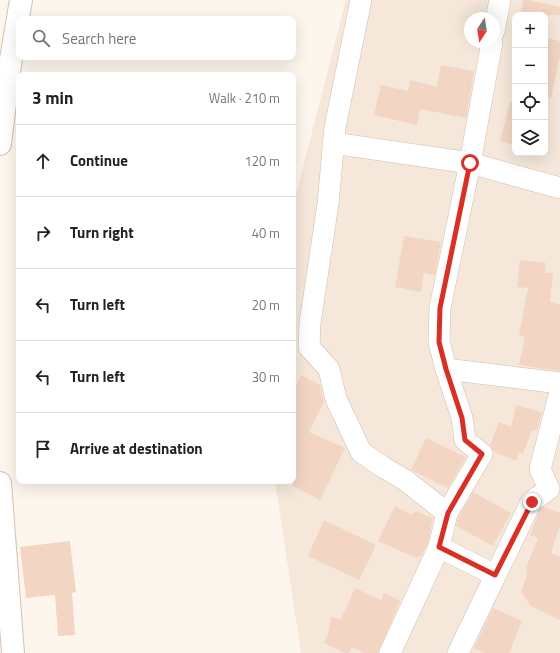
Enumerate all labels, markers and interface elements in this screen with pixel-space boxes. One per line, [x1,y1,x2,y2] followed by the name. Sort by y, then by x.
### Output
[464,12,500,48] north arrow
[512,12,548,156] map controls
[512,12,548,48] button: +
[16,16,296,60] search box
[30,27,52,49] icon: search
[62,27,136,50] text: Search here
[512,48,548,84] button: −
[512,84,548,120] button: locate
[32,85,73,111] text: 3 min
[209,88,280,108] text: Walk · 210 m
[512,120,548,156] button: layers
[70,149,128,172] text: Continue
[32,150,54,172] icon: ahead
[244,151,280,171] text: 120 m
[461,154,479,172] route start
[70,221,134,244] text: Turn right
[32,222,54,244] icon: right
[252,223,280,243] text: 40 m
[70,293,125,316] text: Turn left
[32,294,54,316] icon: left
[252,295,280,315] text: 20 m
[70,365,125,388] text: Turn left
[32,366,54,388] icon: left
[252,367,280,387] text: 30 m
[70,437,203,460] text: Arrive at destination
[32,438,54,460] icon: arrive
[523,493,541,511] route end

